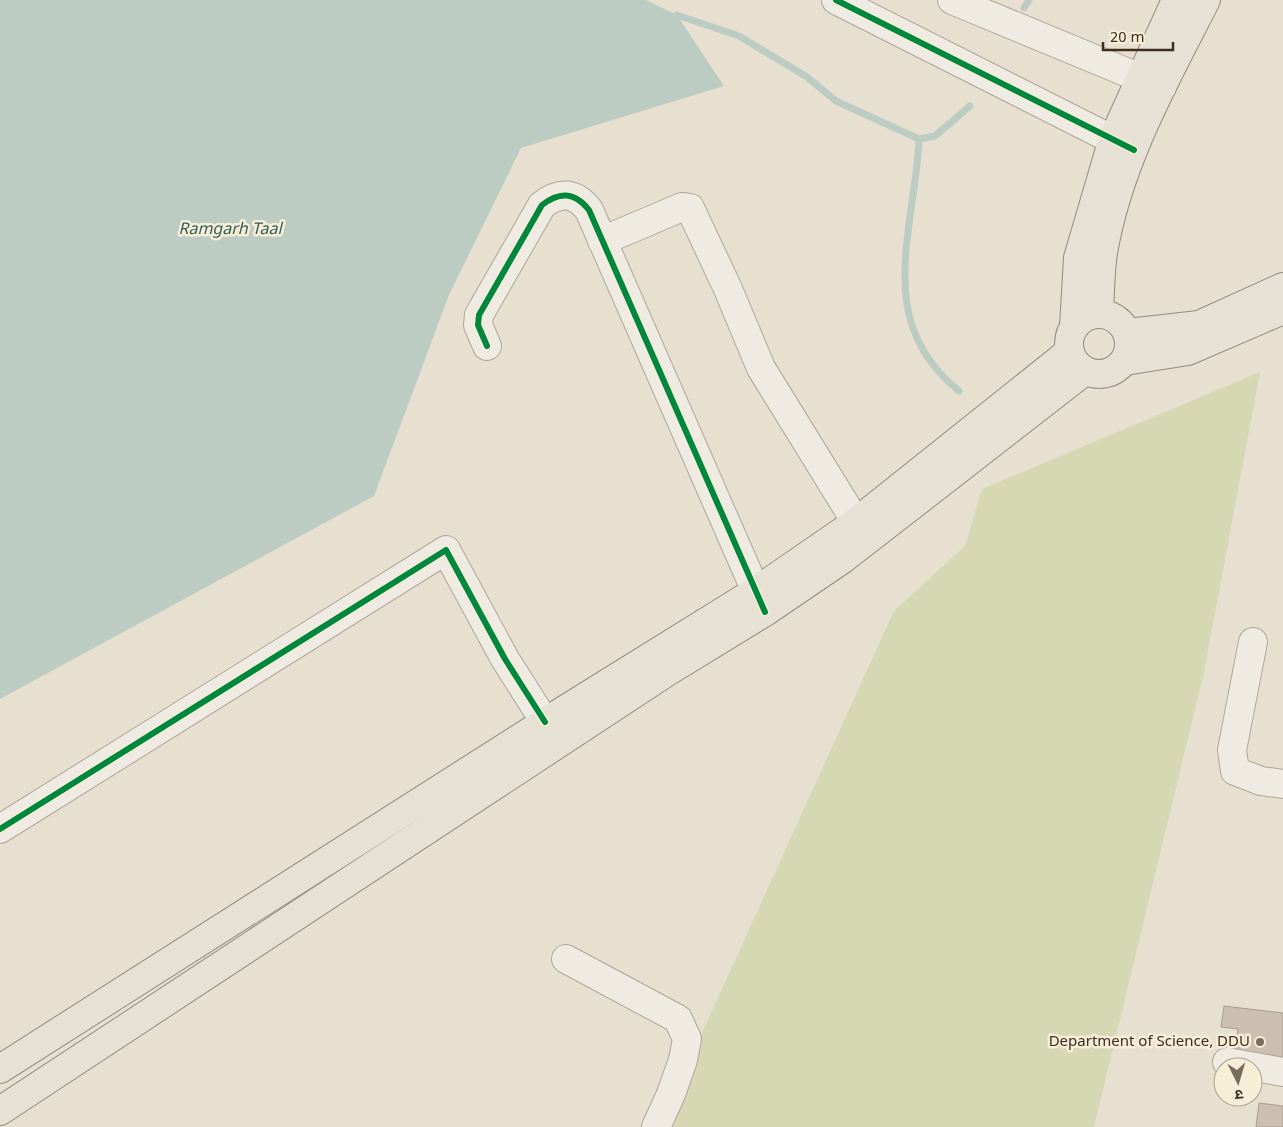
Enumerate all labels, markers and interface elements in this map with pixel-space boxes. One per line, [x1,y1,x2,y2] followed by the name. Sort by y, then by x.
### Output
[1103,20,1173,52] scale bar
[1110,29,1144,48] text: 20 m
[178,220,283,241] water label: Ramgarh Taal
[1049,1033,1250,1052] place label: Department of Science, DDU
[1254,1036,1266,1048] marker: Department of Science, DDU
[1213,1057,1263,1107] north arrow
[1233,1084,1244,1103] text: उ

